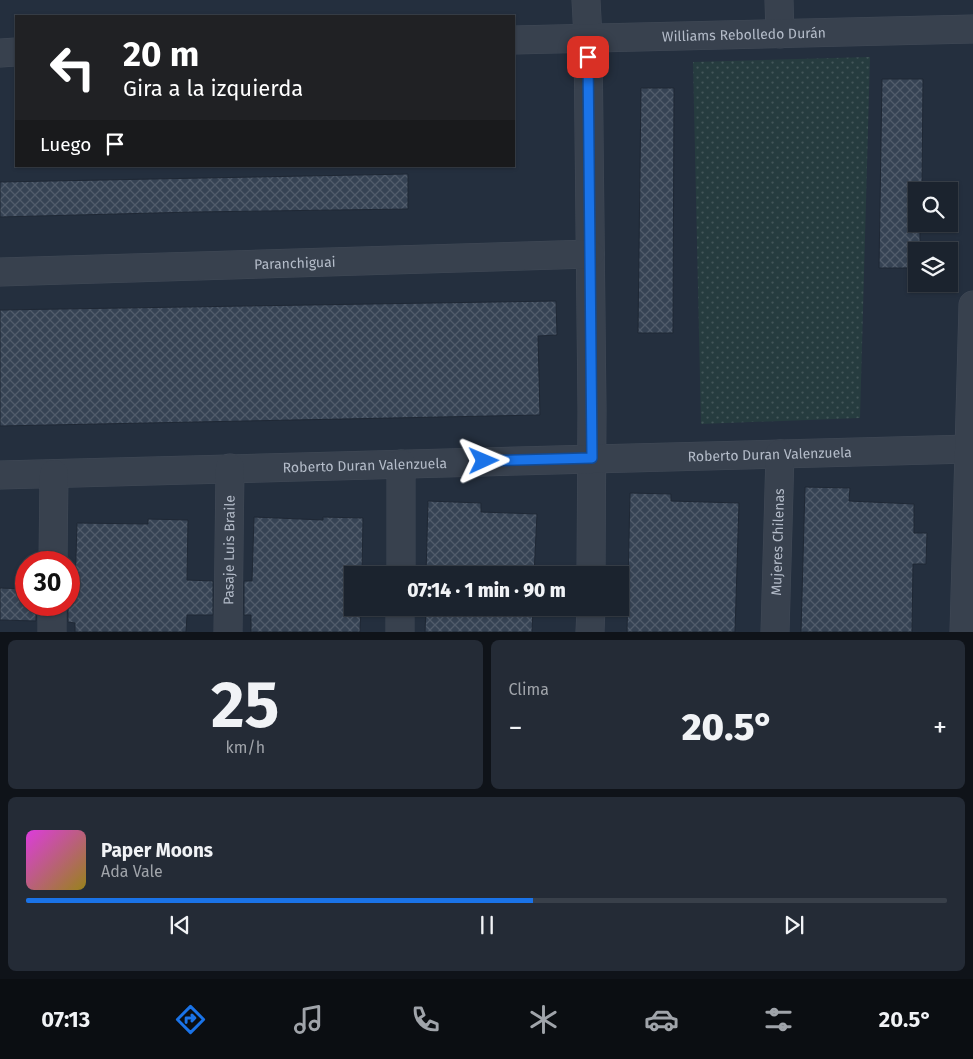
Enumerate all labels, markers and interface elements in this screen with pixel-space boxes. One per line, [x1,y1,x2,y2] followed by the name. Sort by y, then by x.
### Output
[662,25,826,45] street label: Williams Rebolledo Durán
[123,33,199,75] text: 20 m
[40,35,105,100] icon: left
[567,36,609,78] pin
[574,43,602,71] icon: arrive
[123,75,303,102] text: Gira a la izquierda
[101,130,129,158] icon: arrive
[40,133,91,156] text: Luego
[908,182,958,292] map controls
[908,182,958,232] button: search
[908,242,958,292] button: layers
[254,254,336,273] street label: Paranchiguai
[457,434,509,486] position arrow
[687,444,852,466] street label: Roberto Duran Valenzuela
[283,455,447,476] street label: Roberto Duran Valenzuela
[768,488,788,596] street label: Mujeres Chilenas
[220,495,239,605] street label: Pasaje Luis Braile
[15,551,80,616] speed limit sign: 30
[407,579,566,602] text: 07:14 · 1 min · 90 m
[211,666,279,744] text: 25
[509,680,549,699] text: Clima
[682,704,774,750] text: 20.5°
[509,711,523,744] text: −
[933,711,947,744] text: +
[225,738,265,757] text: km/h
[101,839,213,862] text: Paper Moons
[101,862,163,881] text: Ada Vale
[166,911,194,939] icon: previous
[473,911,501,939] icon: pause
[780,911,808,939] icon: next
[173,1002,208,1037] icon: directions
[291,1002,326,1037] icon: music
[408,1002,443,1037] icon: phone
[526,1002,561,1037] icon: climate
[644,1002,679,1037] icon: car
[761,1002,796,1037] icon: filters
[41,1006,90,1033] text: 07:13
[879,1006,932,1033] text: 20.5°

